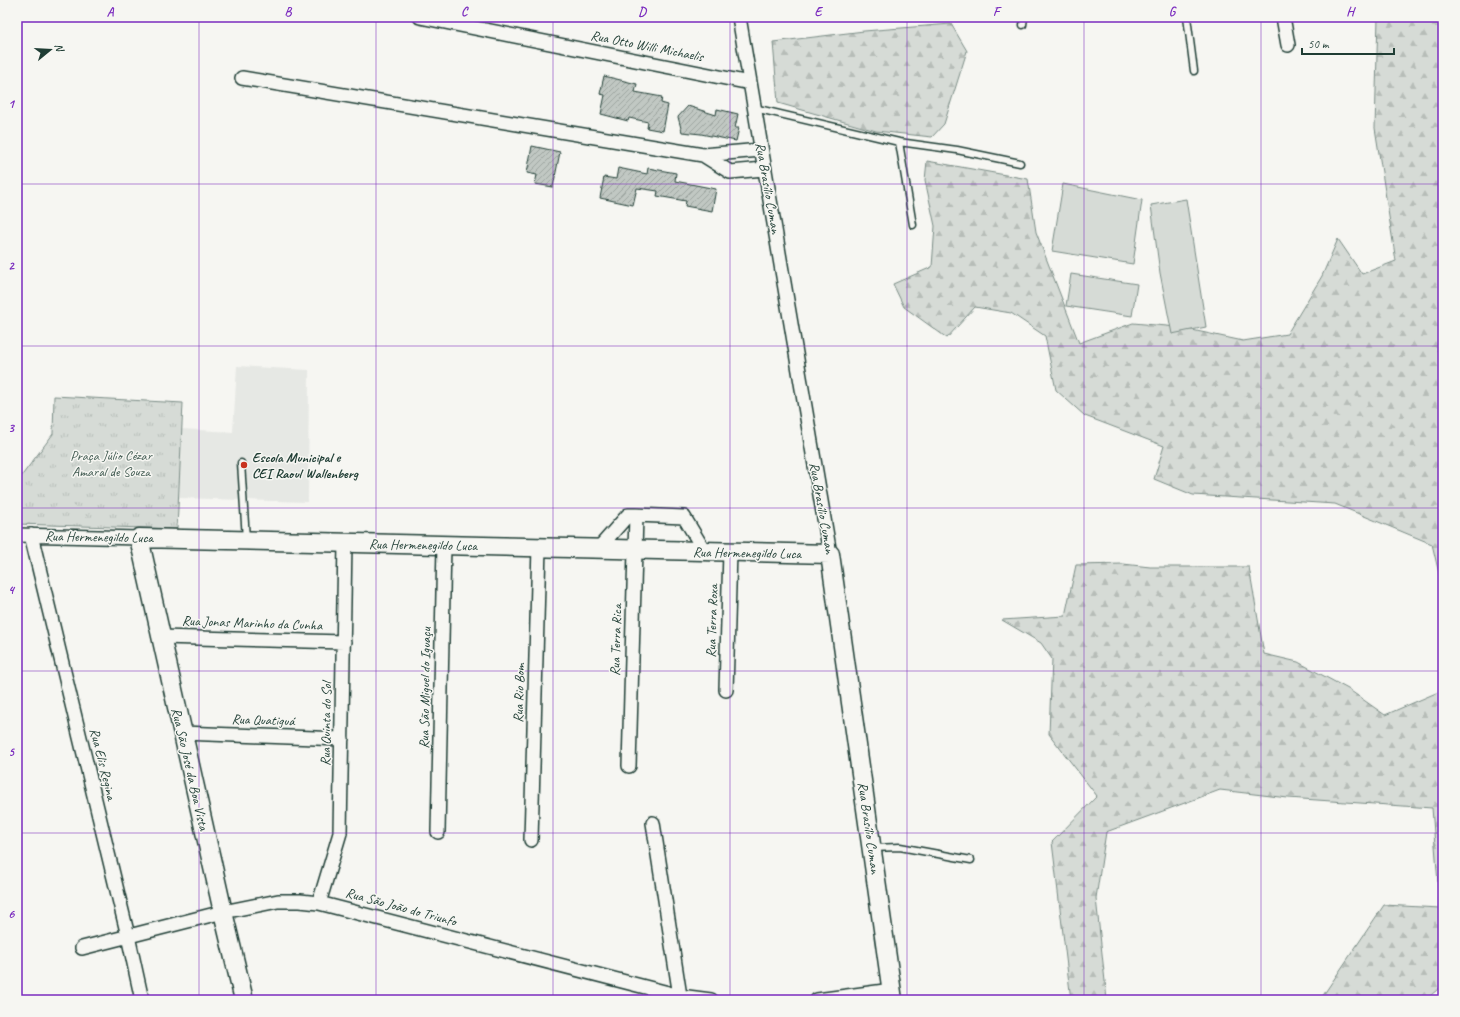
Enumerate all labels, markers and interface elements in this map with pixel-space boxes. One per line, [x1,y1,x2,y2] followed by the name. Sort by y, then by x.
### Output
[107,4,115,20] text: A
[285,4,293,20] text: B
[461,4,469,20] text: C
[638,4,647,20] text: D
[815,4,824,20] text: E
[993,4,1002,20] text: F
[1169,4,1177,20] text: G
[1346,4,1356,20] text: H
[589,27,706,65] street label: Rua Otto Willi Michaelis
[30,30,70,70] north arrow
[1302,30,1394,56] scale bar
[1308,36,1330,52] text: 50 m
[52,42,68,54] text: N
[8,96,16,112] text: 1
[752,141,785,236] street label: Rua Brasílio Cuman
[8,258,15,274] text: 2
[8,420,15,436] text: 3
[70,447,153,480] park label: Praça Júlio Cézar Amaral de Souza
[252,449,359,482] place label: Escola Municipal e CEI Raoul Wallenberg
[239,460,249,470] marker: Escola Municipal e CEI Raoul Wallenberg
[806,461,839,556] street label: Rua Brasílio Cuman
[45,528,155,546] street label: Rua Hermenegildo Luca
[369,536,479,554] street label: Rua Hermenegildo Luca
[693,544,803,562] street label: Rua Hermenegildo Luca
[8,582,16,598] text: 4
[702,583,722,658] street label: Rua Terra Roxa
[606,603,626,676] street label: Rua Terra Rica
[181,612,323,634] street label: Rua Jonas Marinho da Cunha
[415,626,435,749] street label: Rua São Miguel do Iguaçu
[509,662,529,723] street label: Rua Rio Bom
[317,679,335,766] street label: Rua Quinta do Sol
[168,706,213,833] street label: Rua São José da Boa Vista
[231,710,297,730] street label: Rua Quatiguá
[86,726,120,803] street label: Rua Elis Regina
[8,744,15,760] text: 5
[854,781,884,876] street label: Rua Brasílio Cuman
[344,884,460,930] street label: Rua São João do Triunfo
[8,906,15,922] text: 6

